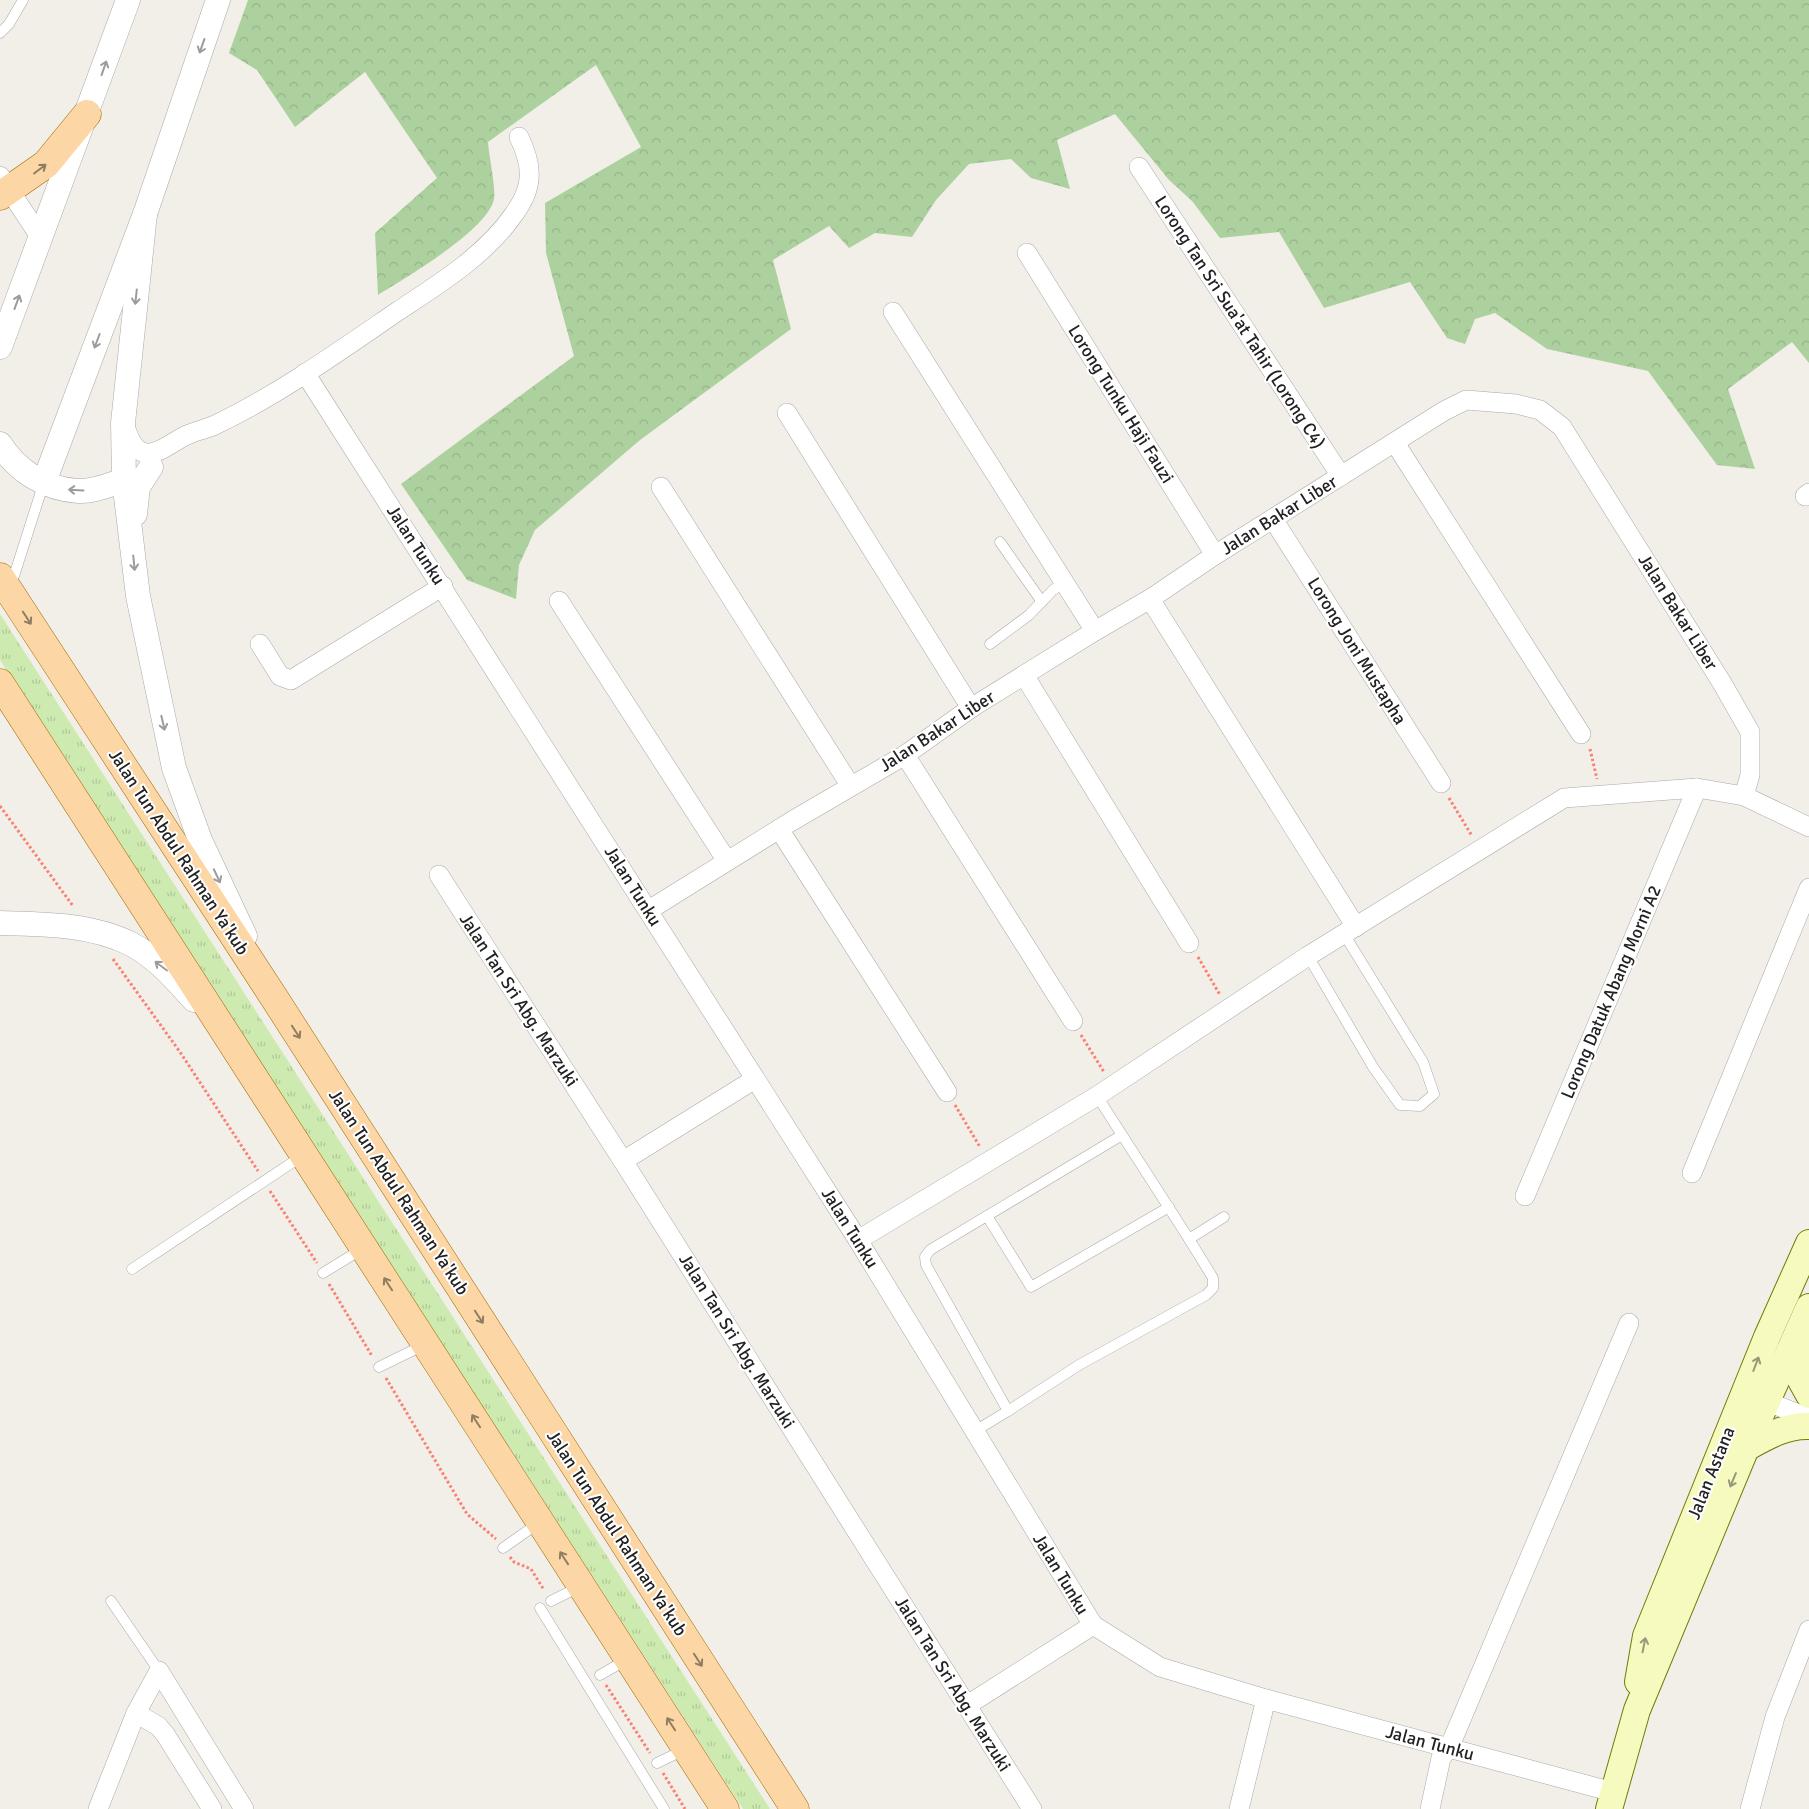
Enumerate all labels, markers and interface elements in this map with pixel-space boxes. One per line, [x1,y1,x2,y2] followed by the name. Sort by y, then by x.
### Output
[197,38,206,53] one-way arrow
[100,61,109,76] one-way arrow
[33,163,46,174] one-way arrow
[1150,191,1330,453] street label: Lorong Tan Sri Sua'at Tahir (Lorong C4)
[131,289,141,305] one-way arrow
[13,294,22,310] one-way arrow
[1063,321,1179,487] street label: Lorong Tunku Haji Fauzi
[92,333,101,348] one-way arrow
[1217,470,1341,560] street label: Jalan Bakar Liber
[69,485,85,494] one-way arrow
[382,501,450,589] street label: Jalan Tunku
[1633,550,1723,674] street label: Jalan Bakar Liber
[129,555,139,571] one-way arrow
[1303,573,1411,729] street label: Lorong Joni Mustapha
[22,610,32,624] one-way arrow
[875,685,999,776] street label: Jalan Bakar Liber
[159,714,168,730] one-way arrow
[104,745,254,959] street label: Jalan Tun Abdul Rahman Ya'kub
[600,842,666,930] street label: Jalan Tunku
[212,868,222,883] one-way arrow
[1556,882,1666,1102] street label: Lorong Datuk Abang Morni A2
[455,909,583,1091] street label: Jalan Tan Sri Abg. Marzuki
[155,961,168,972] one-way arrow
[292,1025,302,1039] one-way arrow
[324,1085,474,1299] street label: Jalan Tun Abdul Rahman Ya'kub
[817,1184,883,1272] street label: Jalan Tunku
[674,1250,800,1432] street label: Jalan Tan Sri Abg. Marzuki
[383,1277,394,1291] one-way arrow
[474,1309,484,1323] one-way arrow
[1752,1357,1761,1372] one-way arrow
[471,1414,481,1428] one-way arrow
[1682,1423,1740,1523] street label: Jalan Astana
[542,1426,692,1640] street label: Jalan Tun Abdul Rahman Ya'kub
[1728,1472,1737,1487] one-way arrow
[1028,1530,1094,1618] street label: Jalan Tunku
[559,1551,569,1565] one-way arrow
[890,1593,1016,1775] street label: Jalan Tan Sri Abg. Marzuki
[1640,1637,1649,1653] one-way arrow
[694,1652,704,1666] one-way arrow
[665,1717,675,1731] one-way arrow
[1383,1721,1477,1765] street label: Jalan Tunku

